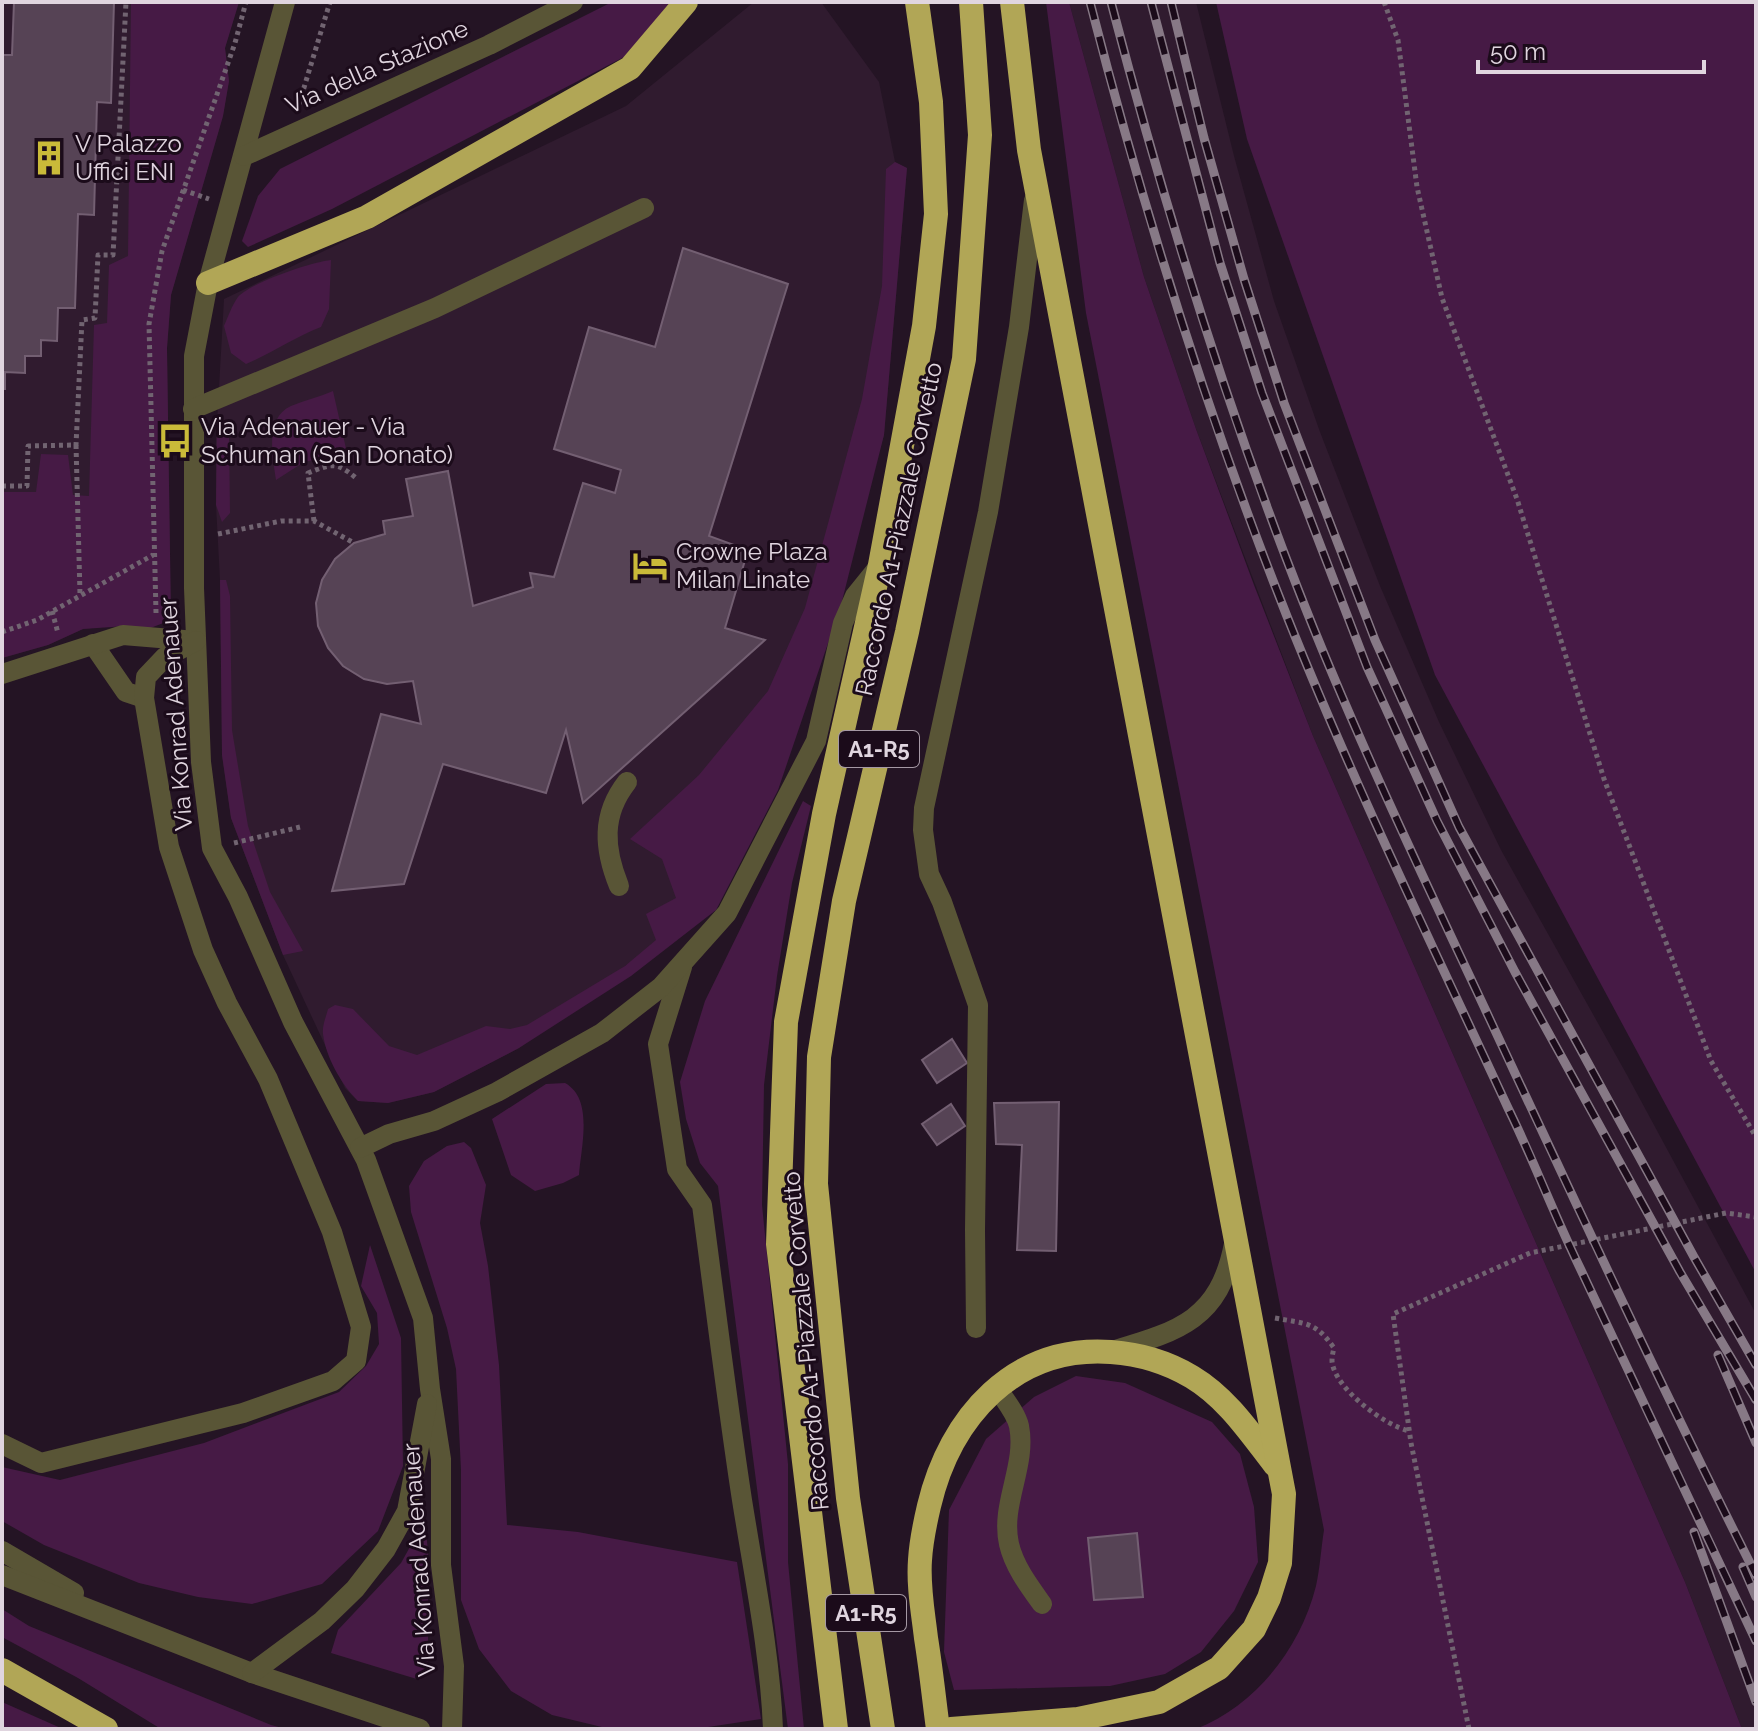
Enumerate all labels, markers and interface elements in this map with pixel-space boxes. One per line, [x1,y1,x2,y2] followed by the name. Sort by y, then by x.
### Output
[281,13,473,120] street label: Via della Stazione
[1478,24,1704,74] scale bar
[1490,37,1546,66] text: 50 m
[75,129,182,186] place label: V Palazzo Uffici ENI
[30,139,68,177] building icon: V Palazzo Uffici ENI
[849,359,948,698] street label: Raccordo A1-Piazzale Corvetto
[201,412,453,469] place label: Via Adenauer - Via Schuman (San Donato)
[156,422,194,460] bus stop icon: Via Adenauer - Via Schuman (San Donato)
[676,537,827,594] place label: Crowne Plaza Milan Linate
[631,547,669,585] hotel icon: Crowne Plaza Milan Linate
[153,596,198,832] street label: Via Konrad Adenauer
[839,731,919,767] road number: A1-R5
[776,1170,835,1512] street label: Raccordo A1-Piazzale Corvetto
[396,1442,441,1678] street label: Via Konrad Adenauer
[826,1595,906,1631] road number: A1-R5

